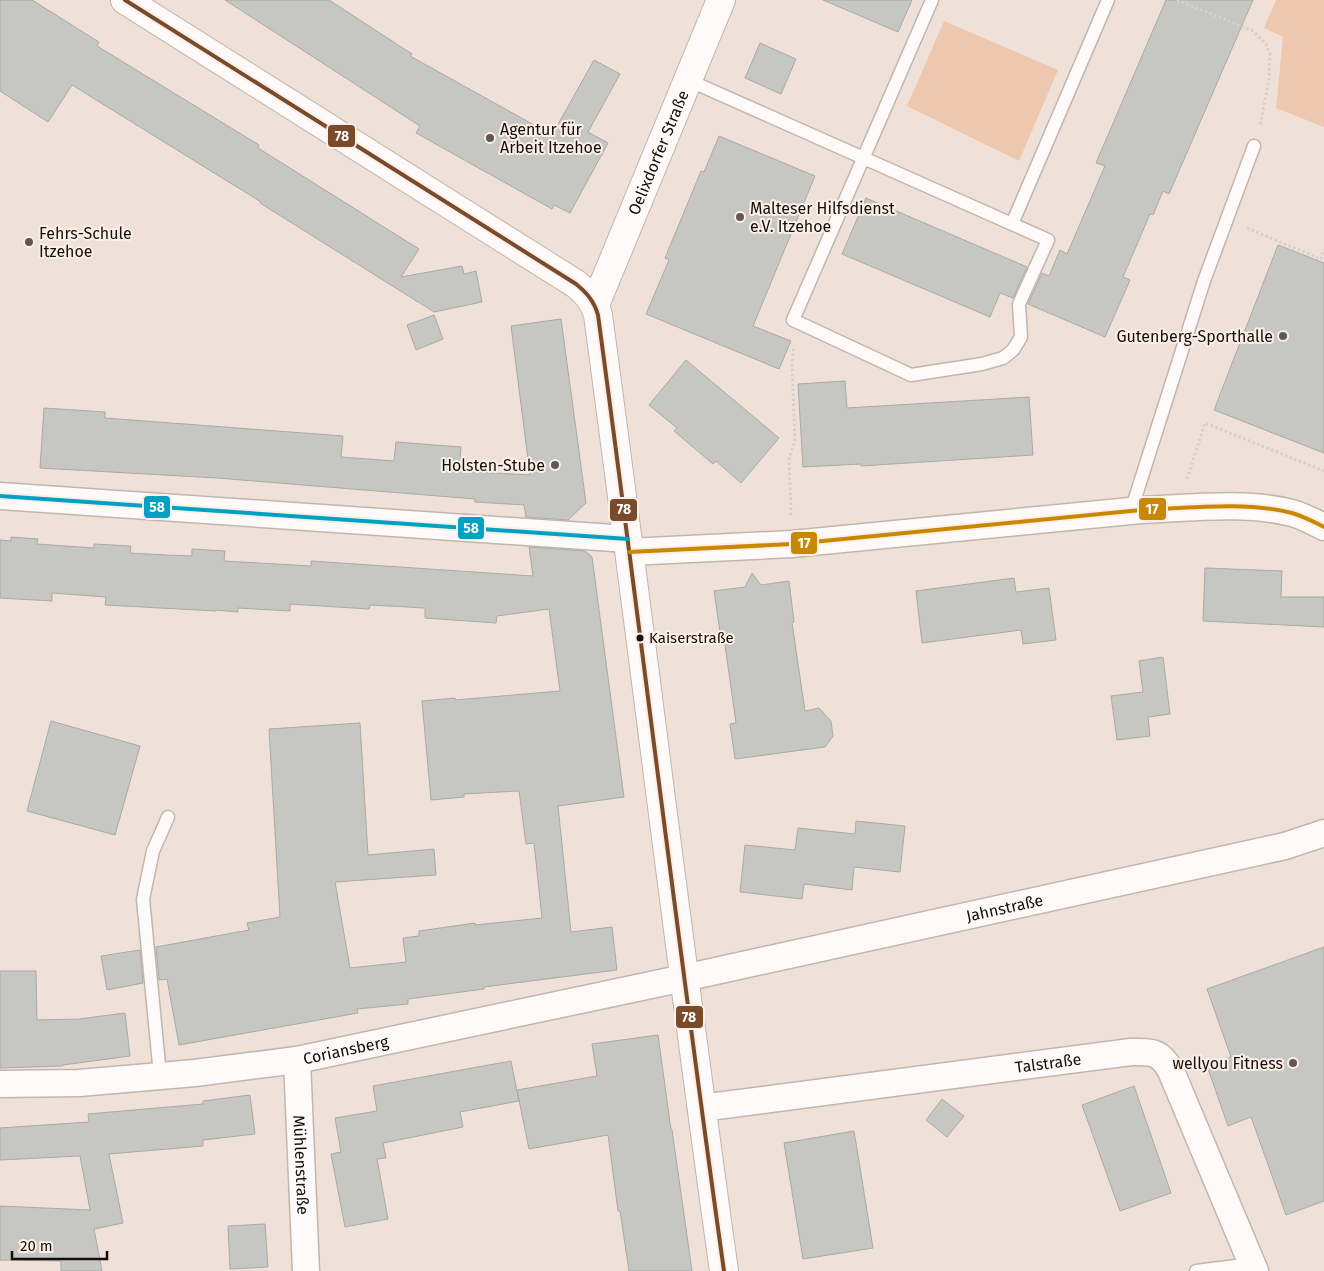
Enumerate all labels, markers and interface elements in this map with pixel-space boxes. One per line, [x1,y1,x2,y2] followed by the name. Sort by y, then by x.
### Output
[624,87,692,218] street label: Oelixdorfer Straße
[500,120,602,157] place label: Agentur für Arbeit Itzehoe
[327,124,356,148] line badge: 78
[335,128,349,145] text: 78
[484,132,496,144] marker: Agentur für Arbeit Itzehoe
[750,199,895,236] place label: Malteser Hilfsdienst e.V. Itzehoe
[734,211,746,223] marker: Malteser Hilfsdienst e.V. Itzehoe
[39,224,132,261] place label: Fehrs-Schule Itzehoe
[23,236,35,248] marker: Fehrs-Schule Itzehoe
[1116,327,1273,346] place label: Gutenberg-Sporthalle
[1277,330,1289,342] marker: Gutenberg-Sporthalle
[441,456,545,475] place label: Holsten-Stube
[549,459,561,471] marker: Holsten-Stube
[143,495,171,519] line badge: 58
[1138,497,1167,521] line badge: 17
[609,498,638,522] line badge: 78
[149,499,165,516] text: 58
[617,501,631,518] text: 78
[1145,501,1159,518] text: 17
[457,516,485,540] line badge: 58
[463,520,479,537] text: 58
[790,531,818,555] line badge: 17
[797,535,811,552] text: 17
[649,629,734,647] place label: Kaiserstraße
[635,633,645,643] marker: Kaiserstraße
[964,890,1045,925] street label: Jahnstraße
[675,1005,704,1029] line badge: 78
[682,1009,696,1026] text: 78
[301,1031,391,1068] street label: Coriansberg
[1014,1049,1082,1077] street label: Talstraße
[1172,1054,1283,1073] place label: wellyou Fitness
[1287,1057,1299,1069] marker: wellyou Fitness
[290,1115,313,1215] street label: Mühlenstraße
[12,1228,108,1260] scale bar
[20,1237,53,1255] text: 20 m

